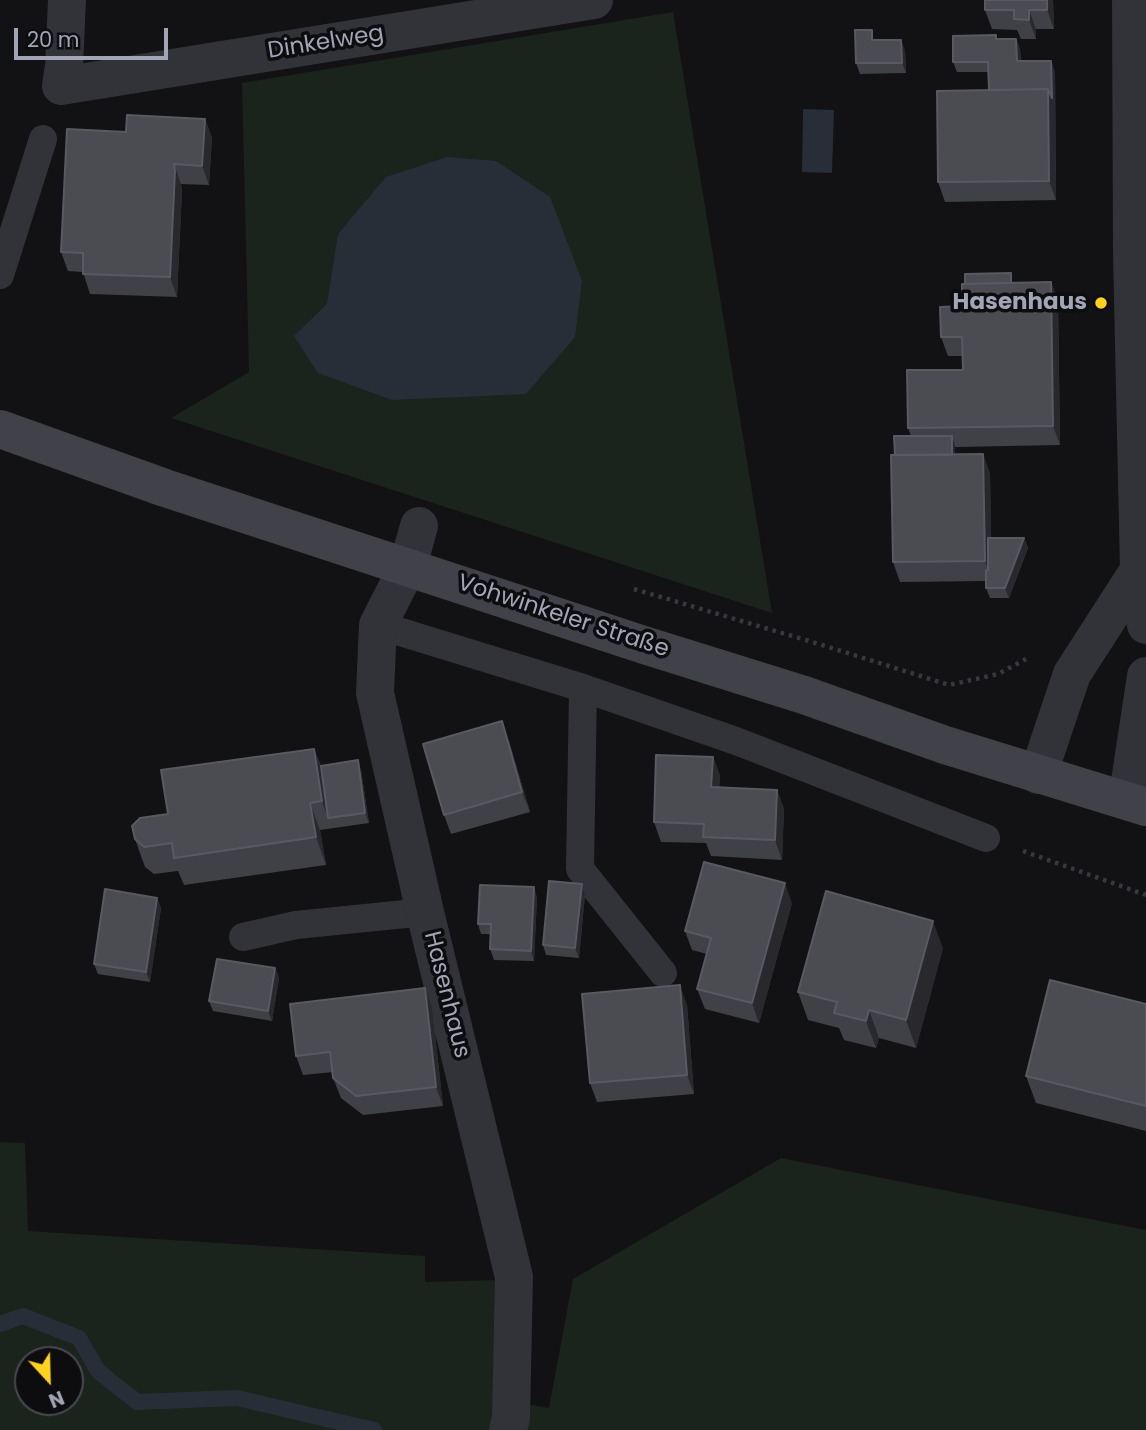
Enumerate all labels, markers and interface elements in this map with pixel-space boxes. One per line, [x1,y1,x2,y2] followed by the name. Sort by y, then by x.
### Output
[18,14,172,58] scale bar
[266,20,386,66] street label: Dinkelweg
[27,25,80,54] text: 20 m
[953,289,1087,317] place label: Hasenhaus
[1093,295,1109,311] marker: Hasenhaus
[454,570,672,664] street label: Vohwinkeler Straße
[417,929,475,1061] street label: Hasenhaus
[14,1346,84,1416] north arrow
[45,1384,68,1414] text: N

